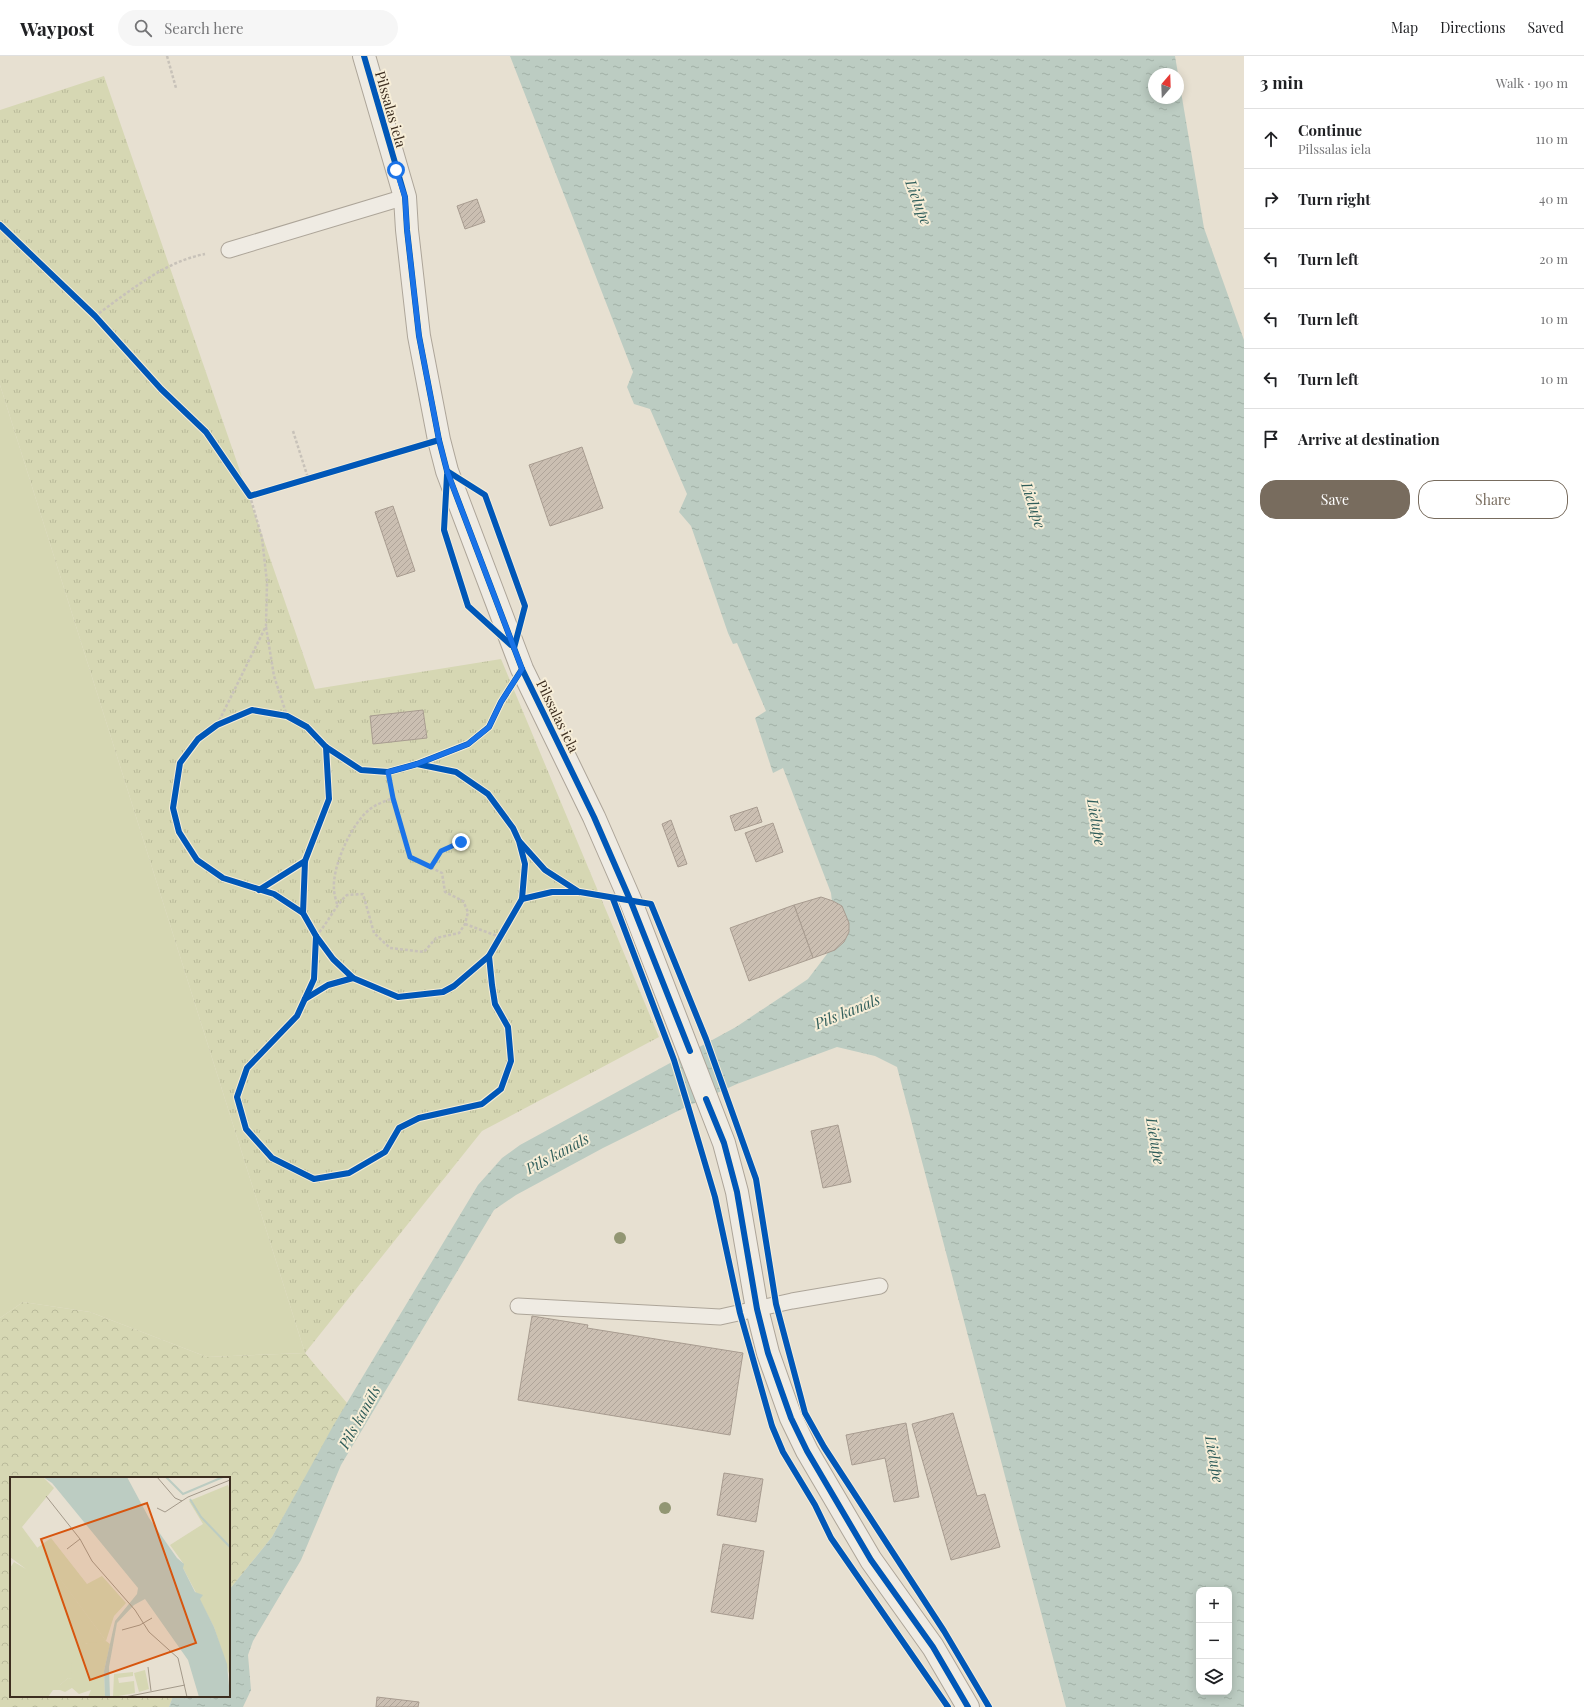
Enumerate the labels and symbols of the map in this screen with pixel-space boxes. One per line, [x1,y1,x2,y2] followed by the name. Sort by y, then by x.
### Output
[1148,68,1184,104] north arrow
[371,69,411,149] street label: Pilssalas iela
[387,161,405,179] route start
[901,175,937,228] water label: Lielupe
[1017,479,1051,531] water label: Lielupe
[532,676,584,756] street label: Pilssalas iela
[1083,796,1111,847] water label: Lielupe
[452,833,470,851] route end
[810,989,883,1034] water label: Pils kanāls
[1142,1115,1170,1166] water label: Lielupe
[521,1128,593,1179] water label: Pils kanāls
[333,1382,385,1453] water label: Pils kanāls
[1201,1433,1229,1484] water label: Lielupe
[10,1477,230,1697] inset map

